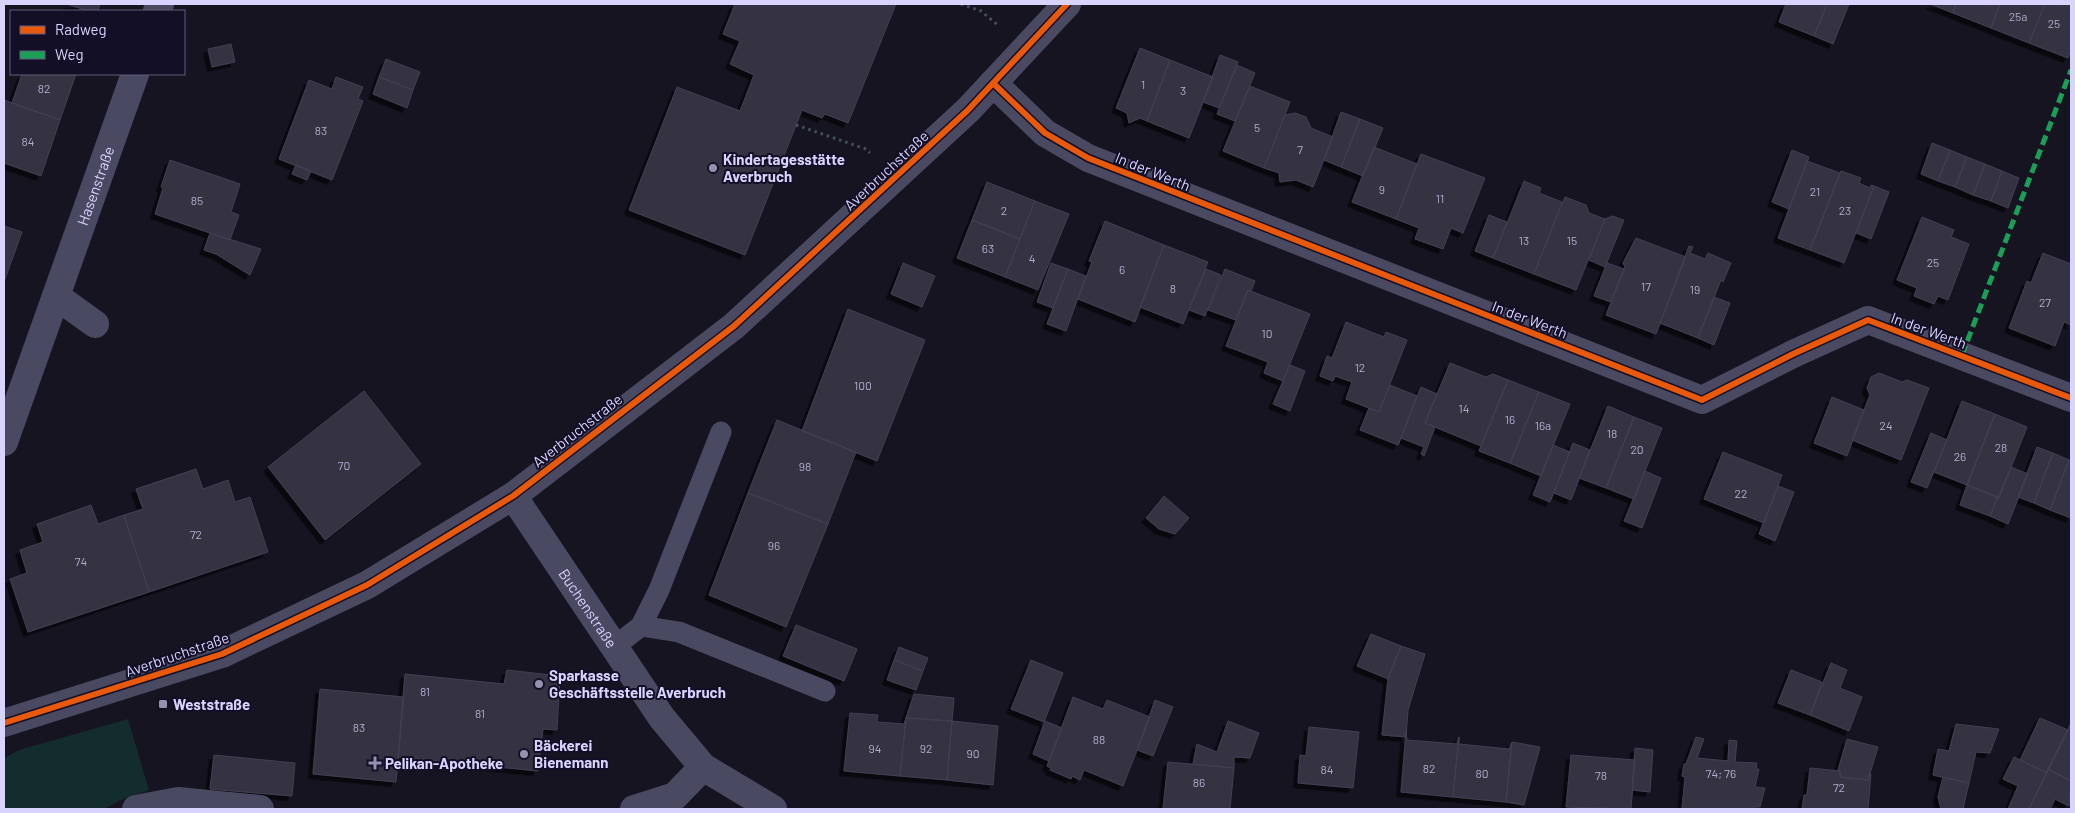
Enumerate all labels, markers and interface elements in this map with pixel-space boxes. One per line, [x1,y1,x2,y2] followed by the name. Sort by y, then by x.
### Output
[2009,9,2027,23] house number: 25a
[10,10,185,75] legend
[2048,16,2060,30] house number: 25
[55,20,107,38] text: Radweg
[55,45,83,63] text: Weg
[1141,77,1145,91] house number: 1
[38,81,50,95] house number: 82
[1180,83,1186,97] house number: 3
[1254,120,1260,134] house number: 5
[315,123,327,137] house number: 83
[840,126,932,214] street label: Averbruchstraße
[22,134,34,148] house number: 84
[1297,142,1303,156] house number: 7
[73,144,118,228] street label: Hasenstraße
[1113,148,1193,194] street label: In der Werth
[723,150,845,185] place label: Kindertagesstätte Averbruch
[707,162,719,174] marker: Kindertagesstätte Averbruch
[1379,182,1385,196] house number: 9
[1810,184,1820,198] house number: 21
[1436,191,1444,205] house number: 11
[191,193,203,207] house number: 85
[1001,203,1007,217] house number: 2
[1839,203,1851,217] house number: 23
[1519,233,1529,247] house number: 13
[1567,233,1577,247] house number: 15
[982,241,994,255] house number: 63
[1029,251,1035,265] house number: 4
[1927,255,1939,269] house number: 25
[1119,262,1125,276] house number: 6
[1641,279,1651,293] house number: 17
[1170,281,1176,295] house number: 8
[1690,282,1700,296] house number: 19
[2039,295,2051,309] house number: 27
[1490,296,1570,342] street label: In der Werth
[1889,308,1969,352] street label: In der Werth
[1262,326,1272,340] house number: 10
[1355,360,1365,374] house number: 12
[854,378,872,392] house number: 100
[529,389,625,471] street label: Averbruchstraße
[1459,401,1469,415] house number: 14
[1505,412,1515,426] house number: 16
[1535,418,1551,432] house number: 16a
[1879,418,1893,432] house number: 24
[1607,426,1617,440] house number: 18
[1995,440,2007,454] house number: 28
[1630,442,1644,456] house number: 20
[1954,449,1966,463] house number: 26
[338,458,350,472] house number: 70
[799,459,811,473] house number: 98
[1735,486,1747,500] house number: 22
[190,527,202,541] house number: 72
[768,538,780,552] house number: 96
[75,554,87,568] house number: 74
[555,565,621,651] street label: Buchenstraße
[123,628,231,680] street label: Averbruchstraße
[549,666,726,701] place label: Sparkasse Geschäftsstelle Averbruch
[533,678,545,690] marker: Sparkasse Geschäftsstelle Averbruch
[420,684,430,698] house number: 81
[173,695,250,713] place label: Weststraße
[157,698,169,710] marker: Weststraße
[475,706,485,720] house number: 81
[353,720,365,734] house number: 83
[1093,732,1105,746] house number: 88
[534,736,609,771] place label: Bäckerei Bienemann
[869,741,881,755] house number: 94
[920,741,932,755] house number: 92
[966,746,980,760] house number: 90
[518,748,530,760] marker: Bäckerei Bienemann
[385,754,503,772] place label: Pelikan-Apotheke
[369,757,381,769] marker: Pelikan-Apotheke
[1423,761,1435,775] house number: 82
[1321,762,1333,776] house number: 84
[1475,766,1489,780] house number: 80
[1706,766,1736,780] house number: 74; 76
[1595,768,1607,782] house number: 78
[1193,775,1205,789] house number: 86
[1833,780,1845,794] house number: 72

